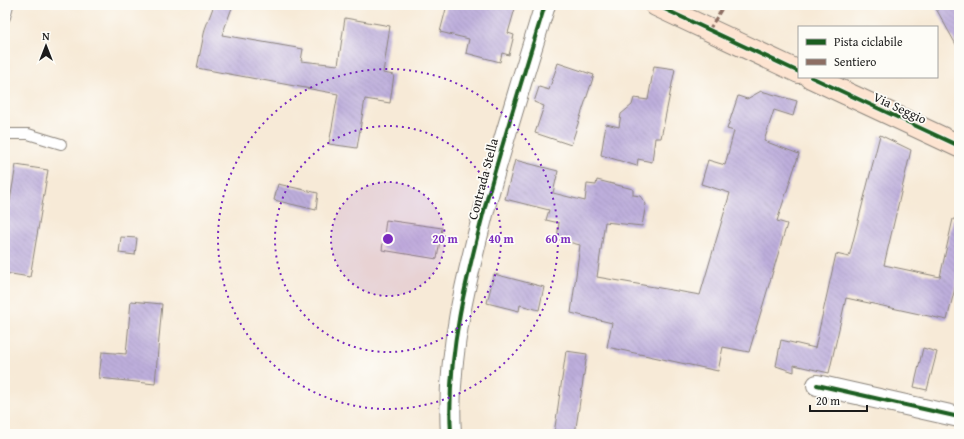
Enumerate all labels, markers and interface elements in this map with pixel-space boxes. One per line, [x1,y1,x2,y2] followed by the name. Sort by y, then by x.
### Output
[26,26,66,66] north arrow
[798,26,938,78] legend
[42,28,50,44] text: N
[834,33,903,50] text: Pista ciclabile
[834,53,876,70] text: Sentiero
[870,87,930,129] street label: Via Seggio
[463,135,503,222] street label: Contrada Stella
[432,230,458,247] text: 20 m
[488,230,514,247] text: 40 m
[545,230,571,247] text: 60 m
[381,232,395,246] centre of rings
[810,387,867,413] scale bar
[816,392,840,409] text: 20 m

